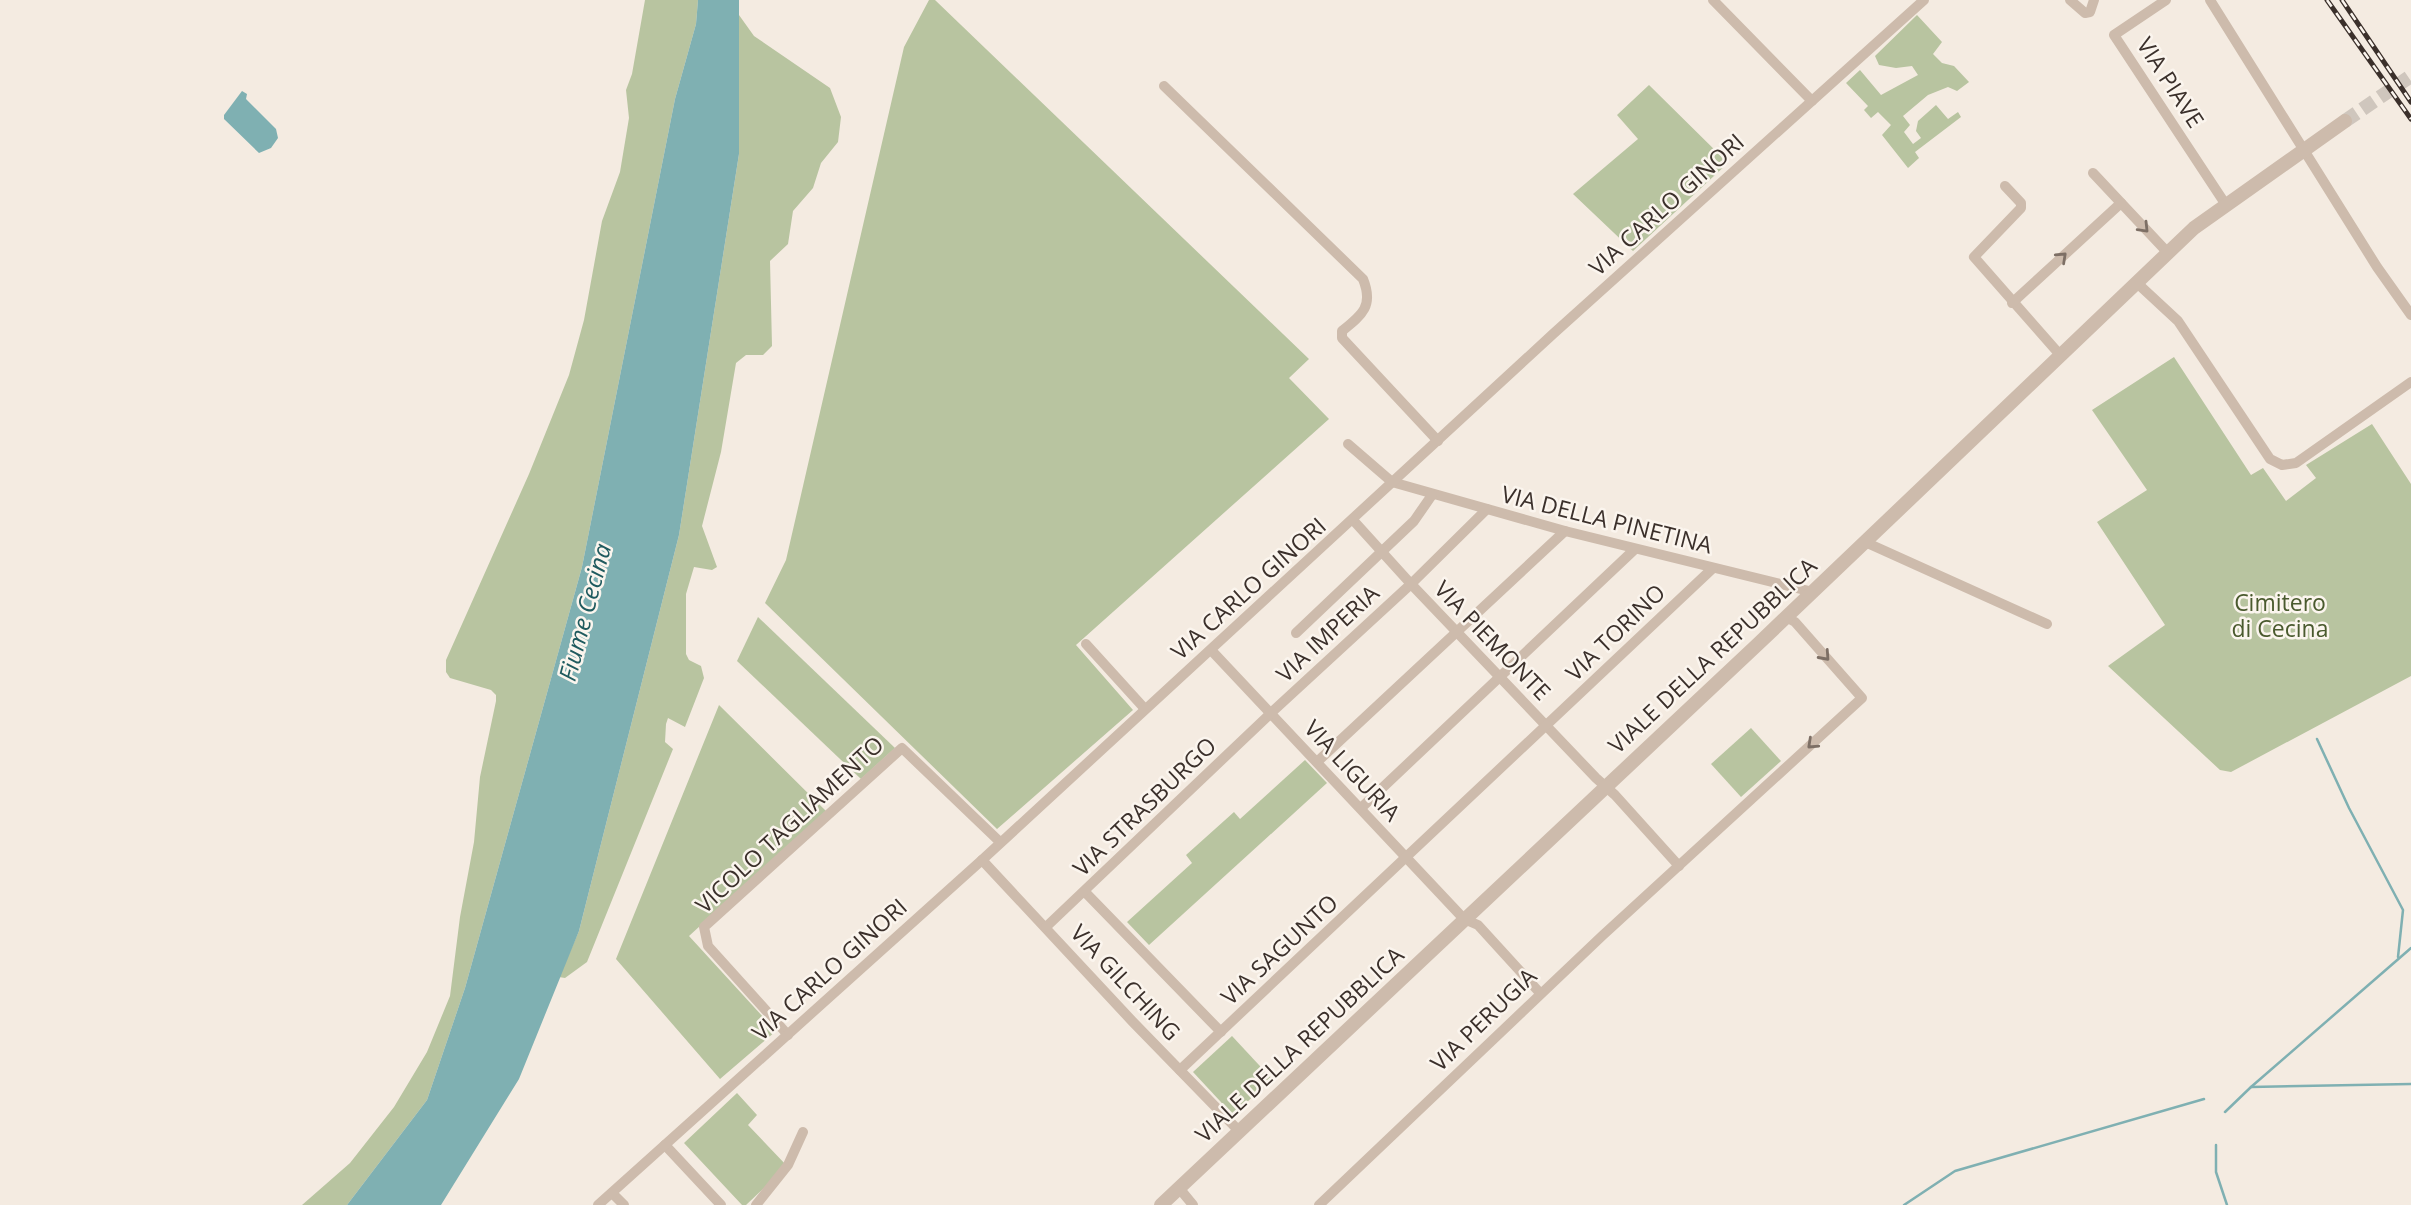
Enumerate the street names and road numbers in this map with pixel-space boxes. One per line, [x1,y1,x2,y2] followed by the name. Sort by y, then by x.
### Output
[2130,31,2212,133] street label: VIA PIAVE
[1581,126,1751,282] street label: VIA CARLO GINORI
[1498,477,1716,561] street label: VIA DELLA PINETINA
[1163,510,1333,666] street label: VIA CARLO GINORI
[1601,549,1824,760] street label: VIALE DELLA REPUBBLICA
[1428,573,1558,707] street label: VIA PIEMONTE
[1558,576,1672,688] street label: VIA TORINO
[1269,577,1386,689] street label: VIA IMPERIA
[1298,712,1409,828] street label: VIA LIGURIA
[688,728,890,920] street label: VICOLO TAGLIAMENTO
[1065,729,1223,883] street label: VIA STRASBURGO
[1214,886,1344,1012] street label: VIA SAGUNTO
[744,891,914,1047] street label: VIA CARLO GINORI
[1064,917,1188,1047] street label: VIA GILCHING
[1188,938,1411,1149] street label: VIALE DELLA REPUBBLICA
[1423,960,1543,1078] street label: VIA PERUGIA

